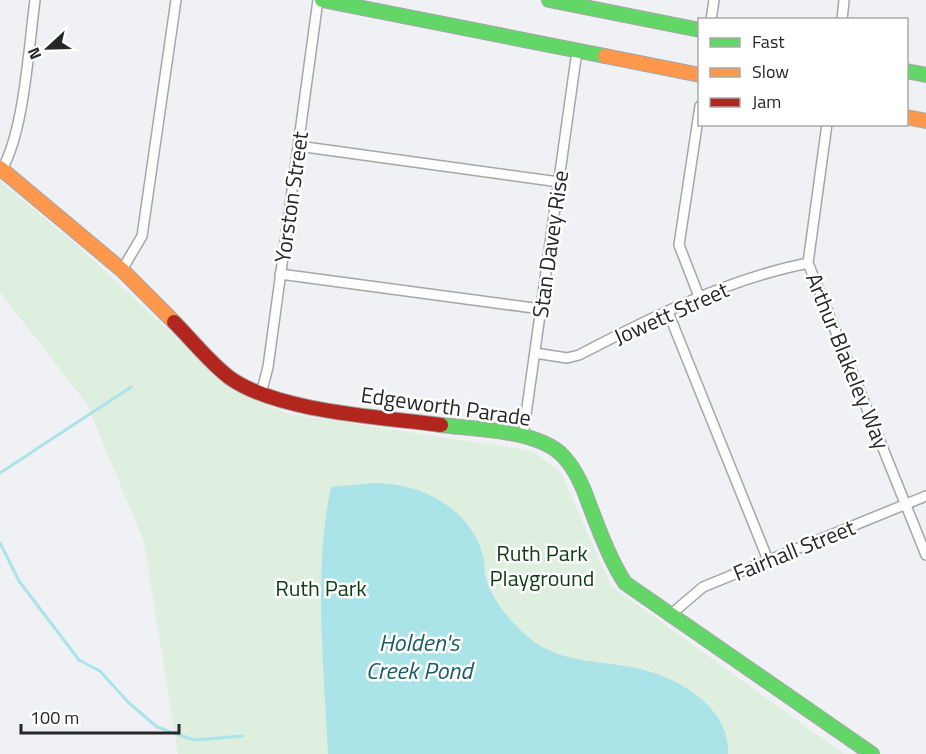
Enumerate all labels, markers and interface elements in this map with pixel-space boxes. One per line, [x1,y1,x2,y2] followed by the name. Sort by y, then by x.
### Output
[18,18,78,78] north arrow
[698,18,908,126] legend
[752,28,785,55] text: Fast
[21,44,47,63] text: N
[752,58,789,85] text: Slow
[752,88,781,115] text: Jam
[265,129,317,265] street label: Yorston Street
[523,168,577,320] street label: Stan Davey Rise
[797,268,899,455] street label: Arthur Blakeley Way
[608,272,734,353] street label: Jowett Street
[359,377,533,435] street label: Edgeworth Parade
[728,510,860,590] street label: Fairhall Street
[490,536,594,595] park label: Ruth Park Playground
[275,571,367,605] park label: Ruth Park
[366,624,475,688] water label: Holden's Creek Pond
[21,697,178,735] scale bar
[30,704,79,731] text: 100 m

